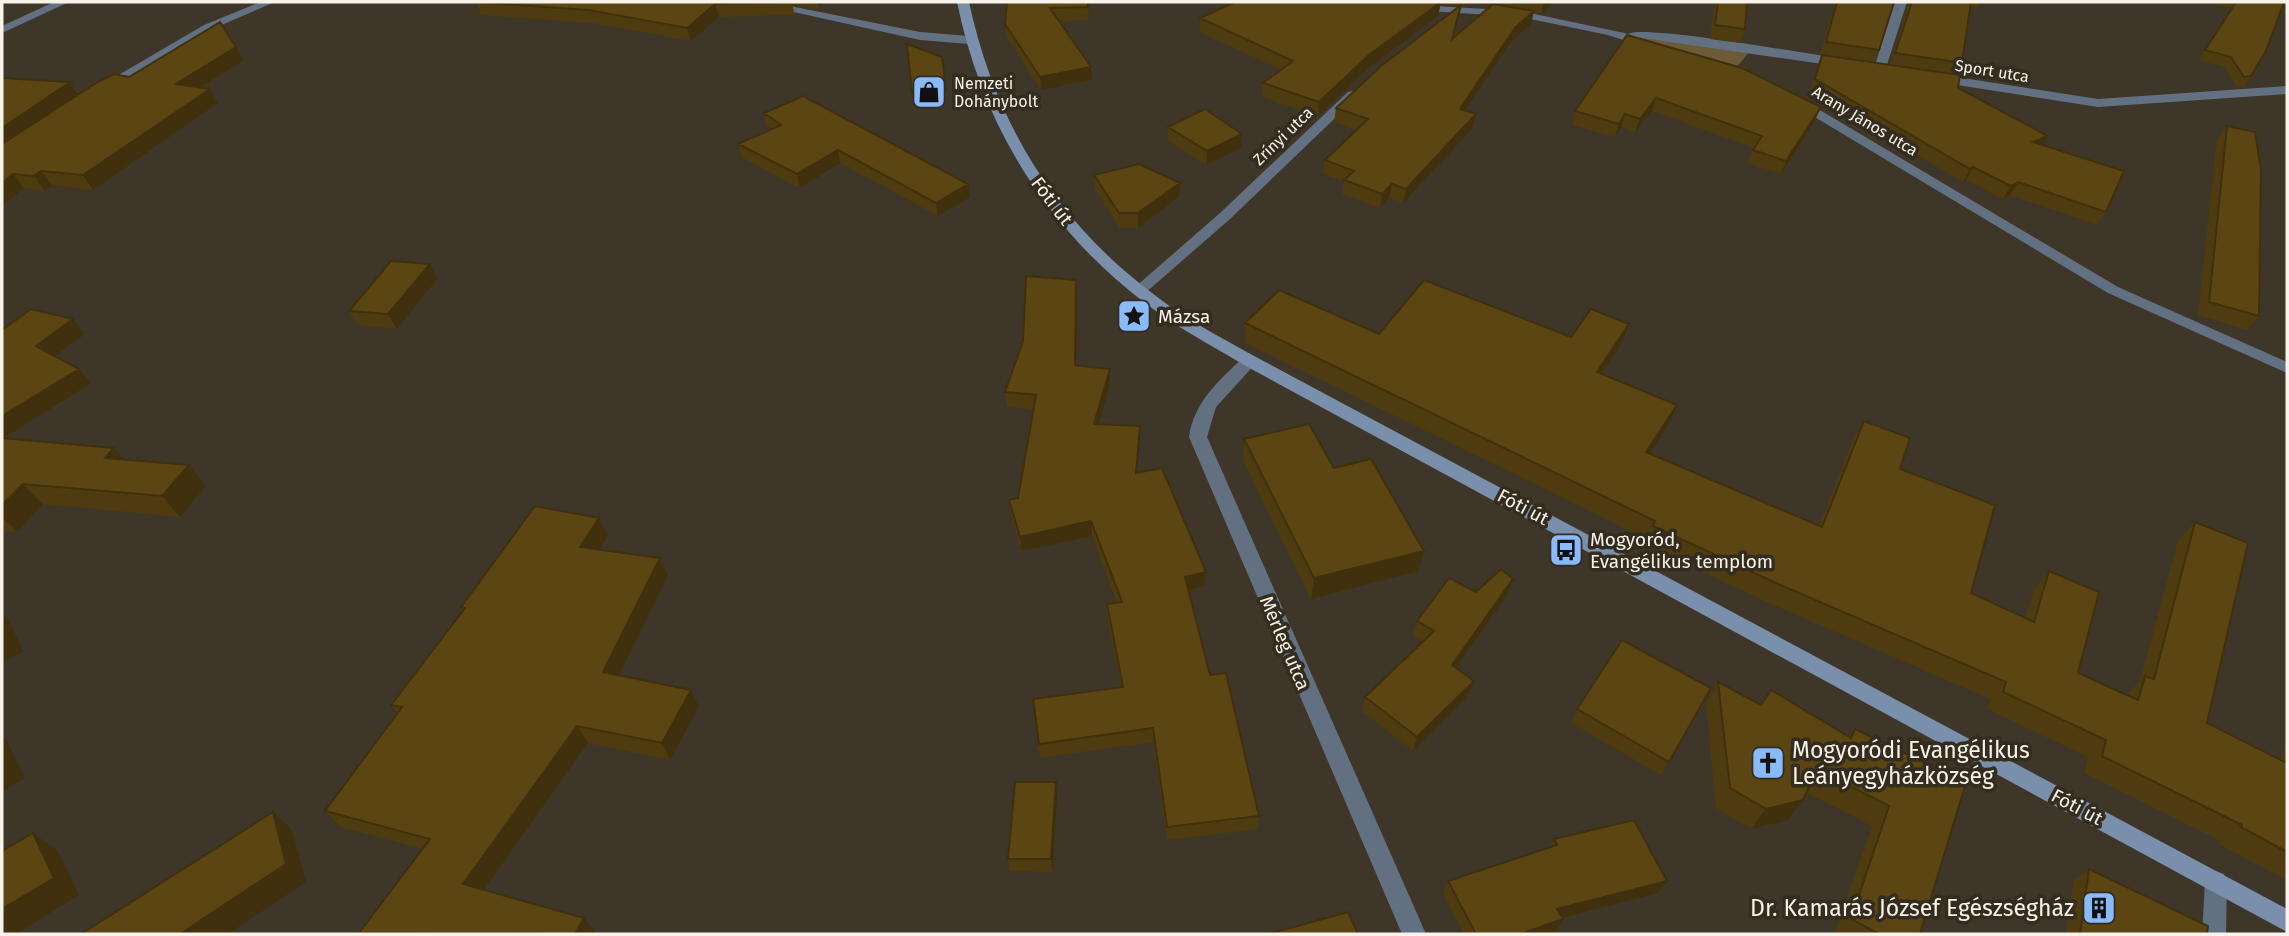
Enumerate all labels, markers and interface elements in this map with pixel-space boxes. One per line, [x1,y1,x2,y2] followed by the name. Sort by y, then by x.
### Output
[1954,56,2030,86] street label: Sport utca
[910,73,948,111] shop icon: Nemzeti Dohánybolt
[954,74,1038,111] place label: Nemzeti Dohánybolt
[1809,82,1921,160] street label: Arany János utca
[1249,103,1317,169] street label: Zrínyi utca
[1026,172,1078,230] street label: Fóti út
[1115,297,1153,335] place icon: Mázsa
[1158,305,1210,328] place label: Mázsa
[1493,484,1553,530] street label: Fóti út
[1590,528,1773,573] place label: Mogyoród, Evangélikus templom
[1547,531,1585,569] bus stop icon: Mogyoród, Evangélikus templom
[1255,592,1315,694] street label: Mérleg utca
[1792,736,2030,790] place label: Mogyoródi Evangélikus Leányegyházközség
[1749,744,1787,782] church icon: Mogyoródi Evangélikus Leányegyházközség
[2047,784,2107,830] street label: Fóti út
[2080,889,2118,927] building icon: Dr. Kamarás József Egészségház
[1750,894,2074,922] place label: Dr. Kamarás József Egészségház

